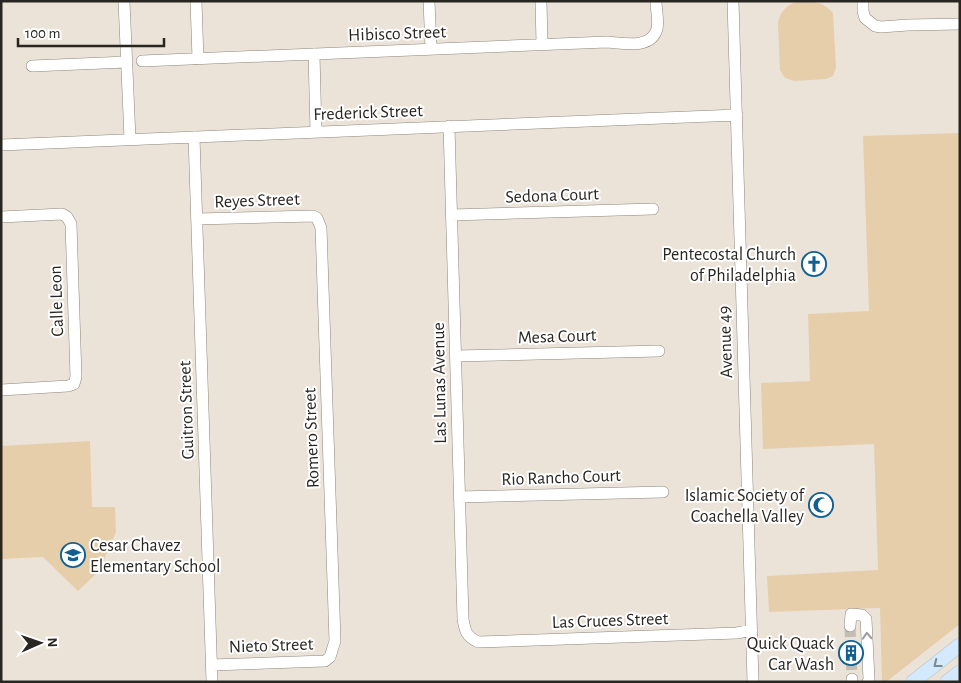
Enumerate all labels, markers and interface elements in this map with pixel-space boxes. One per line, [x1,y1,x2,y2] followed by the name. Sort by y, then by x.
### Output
[18,15,164,47] scale bar
[348,23,447,45] street label: Hibisco Street
[25,26,60,41] text: 100 m
[313,102,423,124] street label: Frederick Street
[505,185,599,207] street label: Sedona Court
[214,191,300,211] street label: Reyes Street
[662,246,796,285] place label: Pentecostal Church of Philadelphia
[801,251,827,277] church icon: Pentecostal Church of Philadelphia
[47,265,67,337] street label: Calle Leon
[716,305,736,379] street label: Avenue 49
[430,322,450,444] street label: Las Lunas Avenue
[518,327,597,347] street label: Mesa Court
[176,360,198,460] street label: Guitron Street
[301,387,323,489] street label: Romero Street
[501,467,621,489] street label: Rio Rancho Court
[685,487,806,526] place label: Islamic Society of Coachella Valley
[808,492,834,518] mosque icon: Islamic Society of Coachella Valley
[90,537,221,576] place label: Cesar Chavez Elementary School
[60,542,86,568] school or university icon: Cesar Chavez Elementary School
[551,610,669,632] street label: Las Cruces Street
[15,618,65,668] north arrow
[861,632,872,640] one-way arrow
[747,635,835,674] place label: Quick Quack Car Wash
[228,636,314,656] street label: Nieto Street
[45,637,59,648] text: N
[838,640,864,666] building icon: Quick Quack Car Wash
[933,658,942,667] one-way arrow

